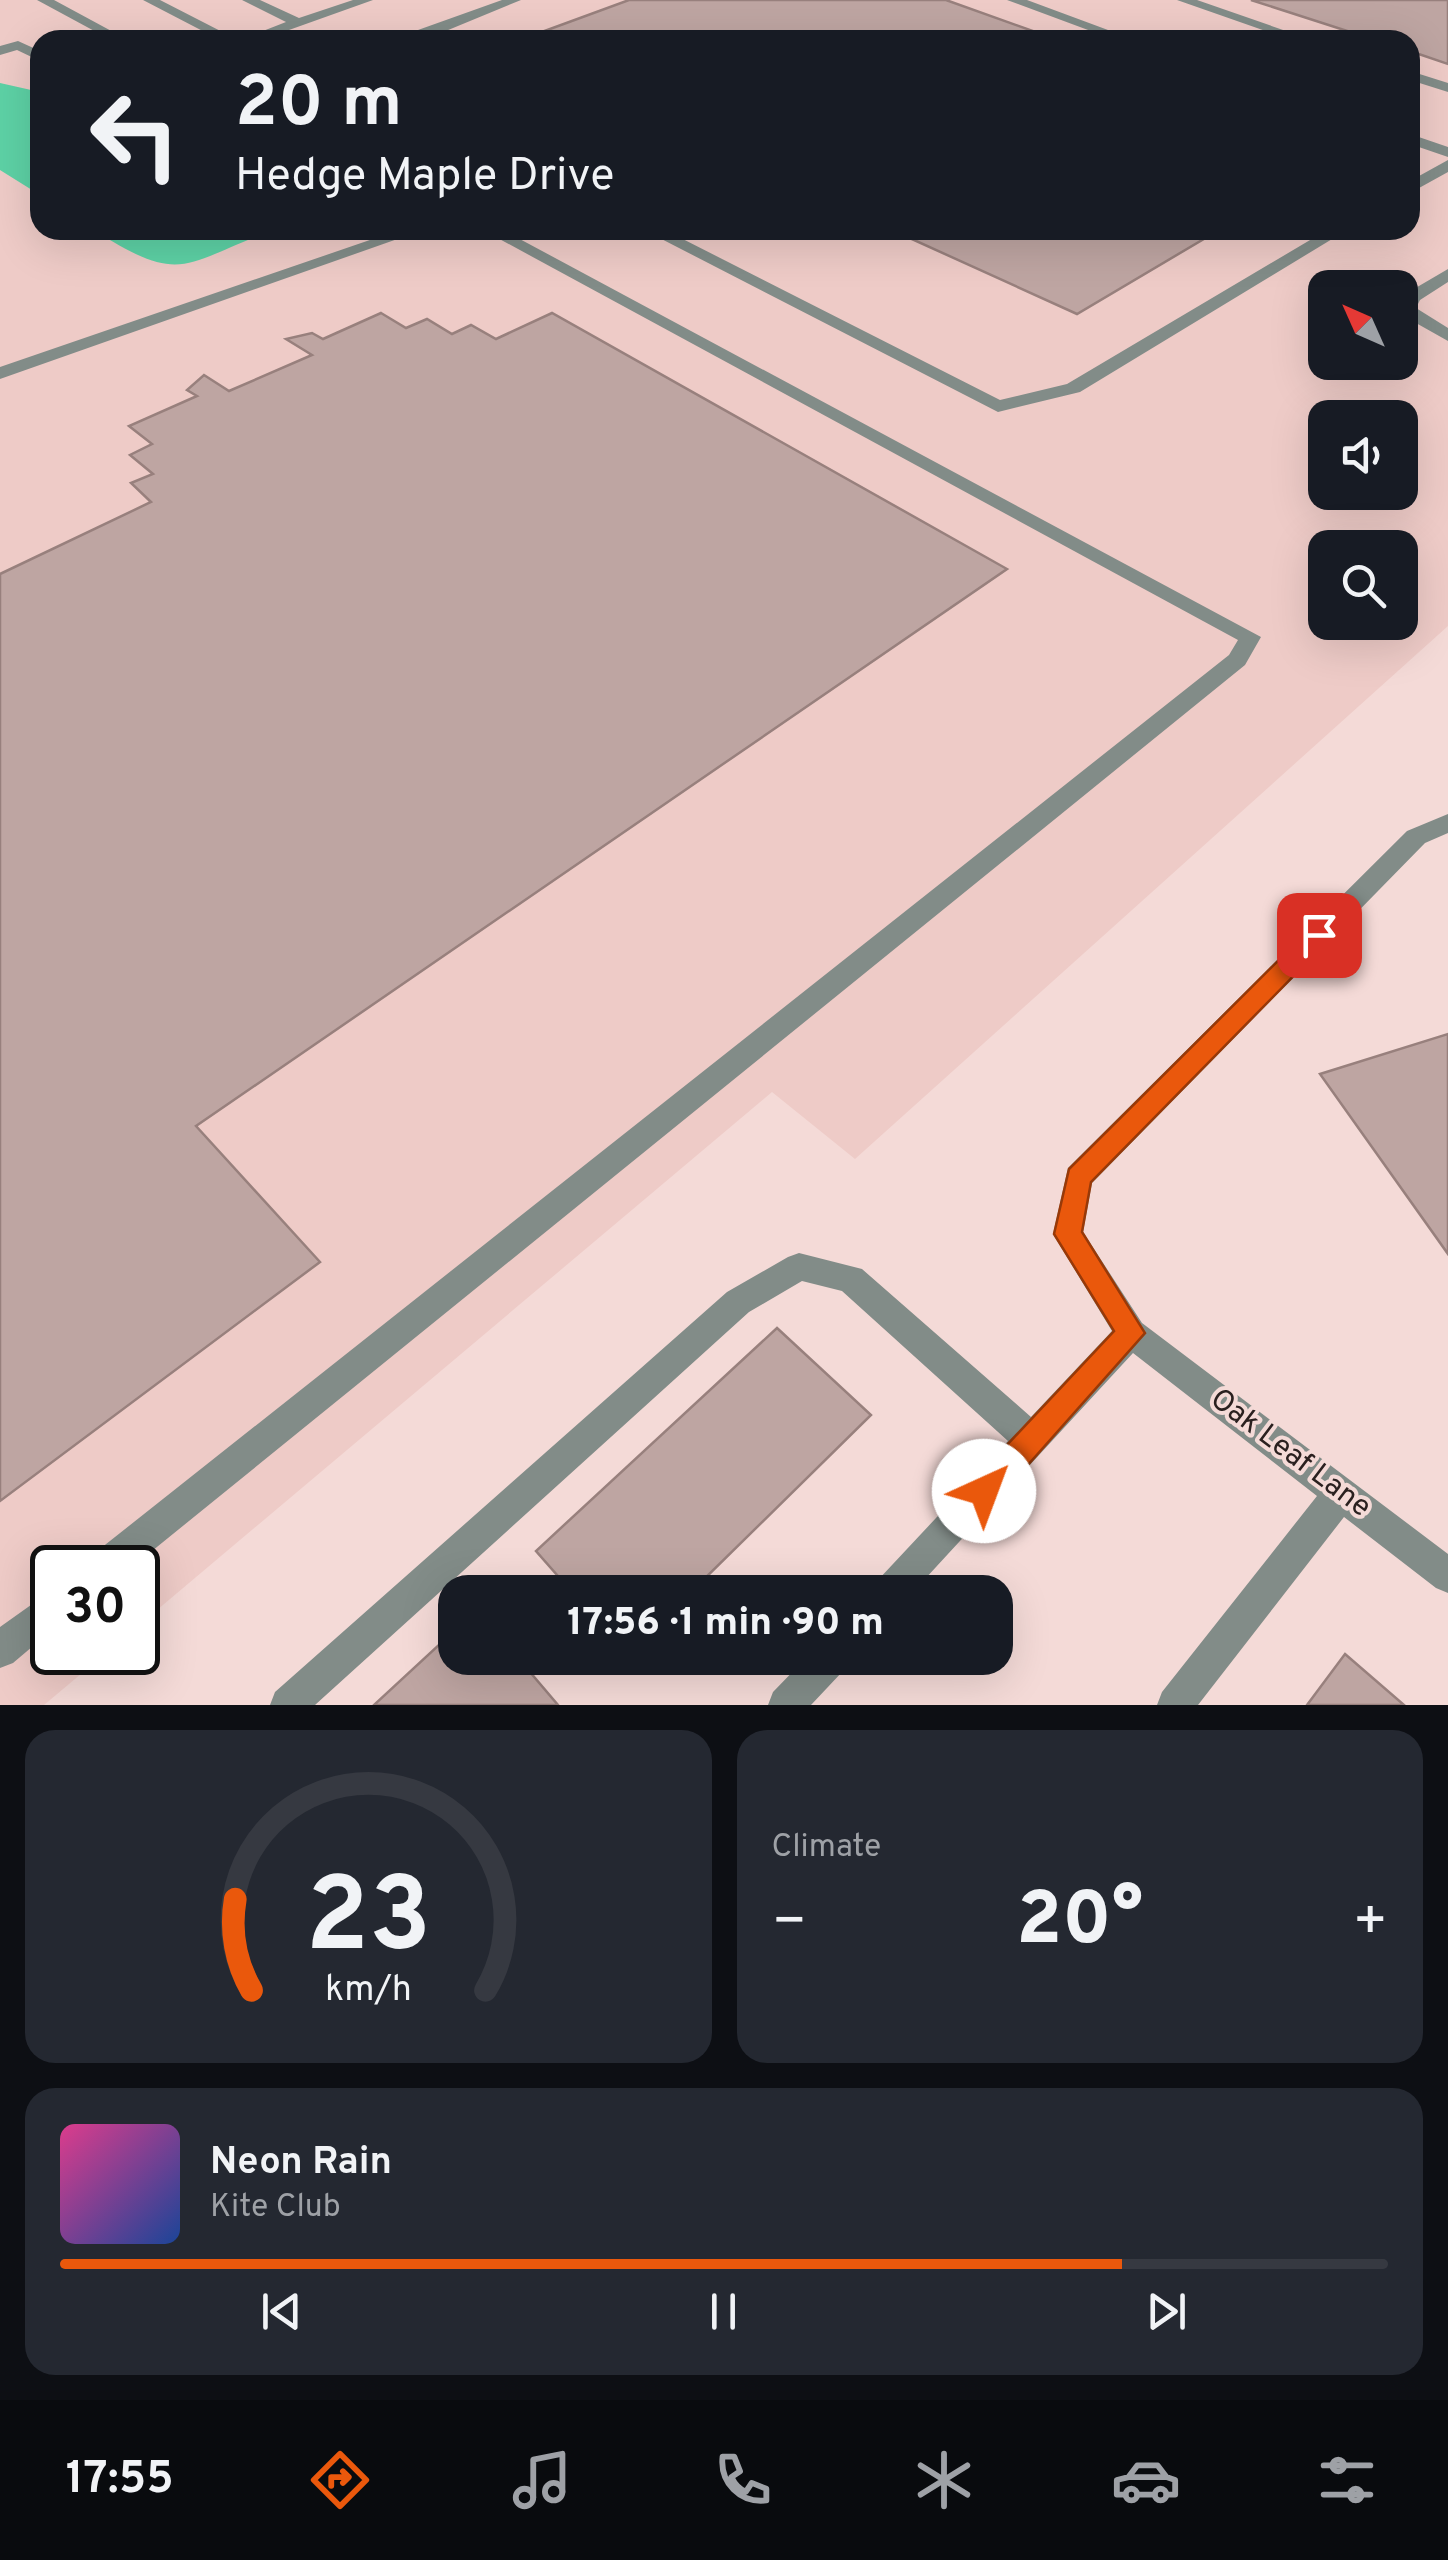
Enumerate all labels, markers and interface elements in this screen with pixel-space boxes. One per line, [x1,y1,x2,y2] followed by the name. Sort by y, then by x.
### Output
[235,62,403,151] text: 20 m
[70,70,200,200] icon: left
[235,149,615,206] text: Hedge Maple Drive
[1308,270,1418,380] north arrow
[1308,270,1418,640] map controls
[1308,400,1418,510] button: sound
[1308,530,1418,640] button: search
[1277,893,1362,978] pin
[1292,908,1347,963] icon: arrive
[1202,1381,1378,1527] street label: Oak Leaf Lane
[932,1439,1036,1543] position arrow
[30,1545,160,1675] speed limit sign: 30
[567,1600,884,1649] text: 17:56 · 1 min · 90 m
[772,1828,881,1868] text: Climate
[305,1856,431,1988] text: 23
[1016,1876,1143,1971] text: 20°
[772,1889,807,1959] text: −
[1353,1889,1388,1959] text: +
[325,1968,412,2014] text: km/h
[210,2139,392,2188] text: Neon Rain
[210,2188,341,2228] text: Kite Club
[254,2284,309,2339] icon: previous
[696,2284,751,2339] icon: pause
[1139,2284,1194,2339] icon: next
[305,2445,375,2515] icon: directions
[507,2445,577,2515] icon: music
[708,2445,778,2515] icon: phone
[909,2445,979,2515] icon: climate
[1111,2445,1181,2515] icon: car
[1312,2445,1382,2515] icon: filters
[66,2452,174,2509] text: 17:55

